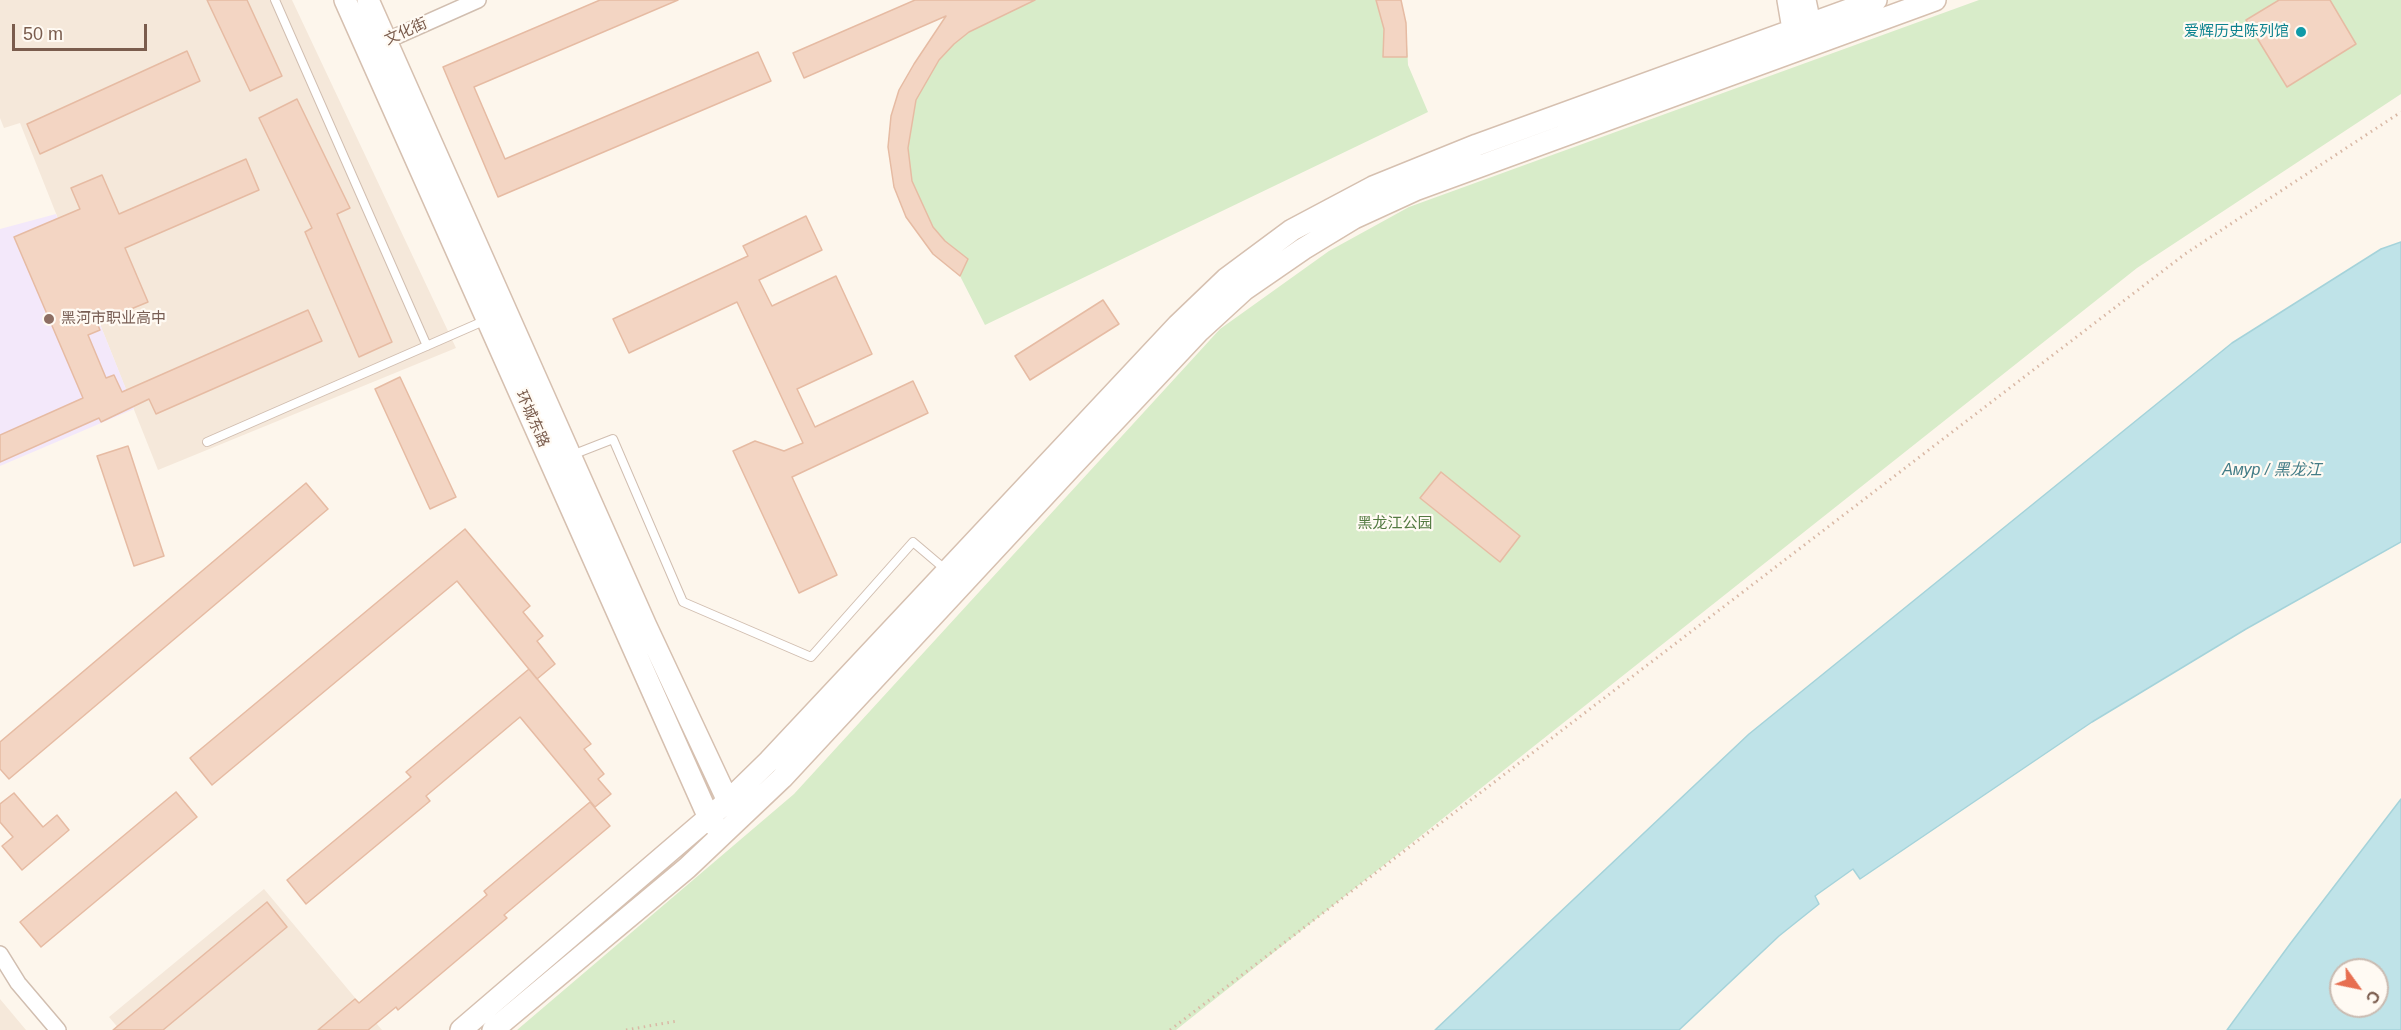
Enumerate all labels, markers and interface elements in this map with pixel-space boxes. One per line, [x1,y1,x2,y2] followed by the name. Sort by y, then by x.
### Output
[15,12,150,50] scale bar
[382,15,430,49] street label: 文化街
[2184,23,2289,41] place label: 爱辉历史陈列馆
[23,24,63,44] text: 50 m
[2294,25,2308,39] marker: 爱辉历史陈列馆
[61,310,166,328] place label: 黑河市职业高中
[42,312,56,326] marker: 黑河市职业高中
[512,388,552,450] street label: 环城东路
[2222,461,2322,481] water label: Амур / 黑龙江
[1358,515,1432,533] park label: 黑龙江公园
[2329,958,2389,1018] north arrow
[2363,988,2383,1006] text: С

